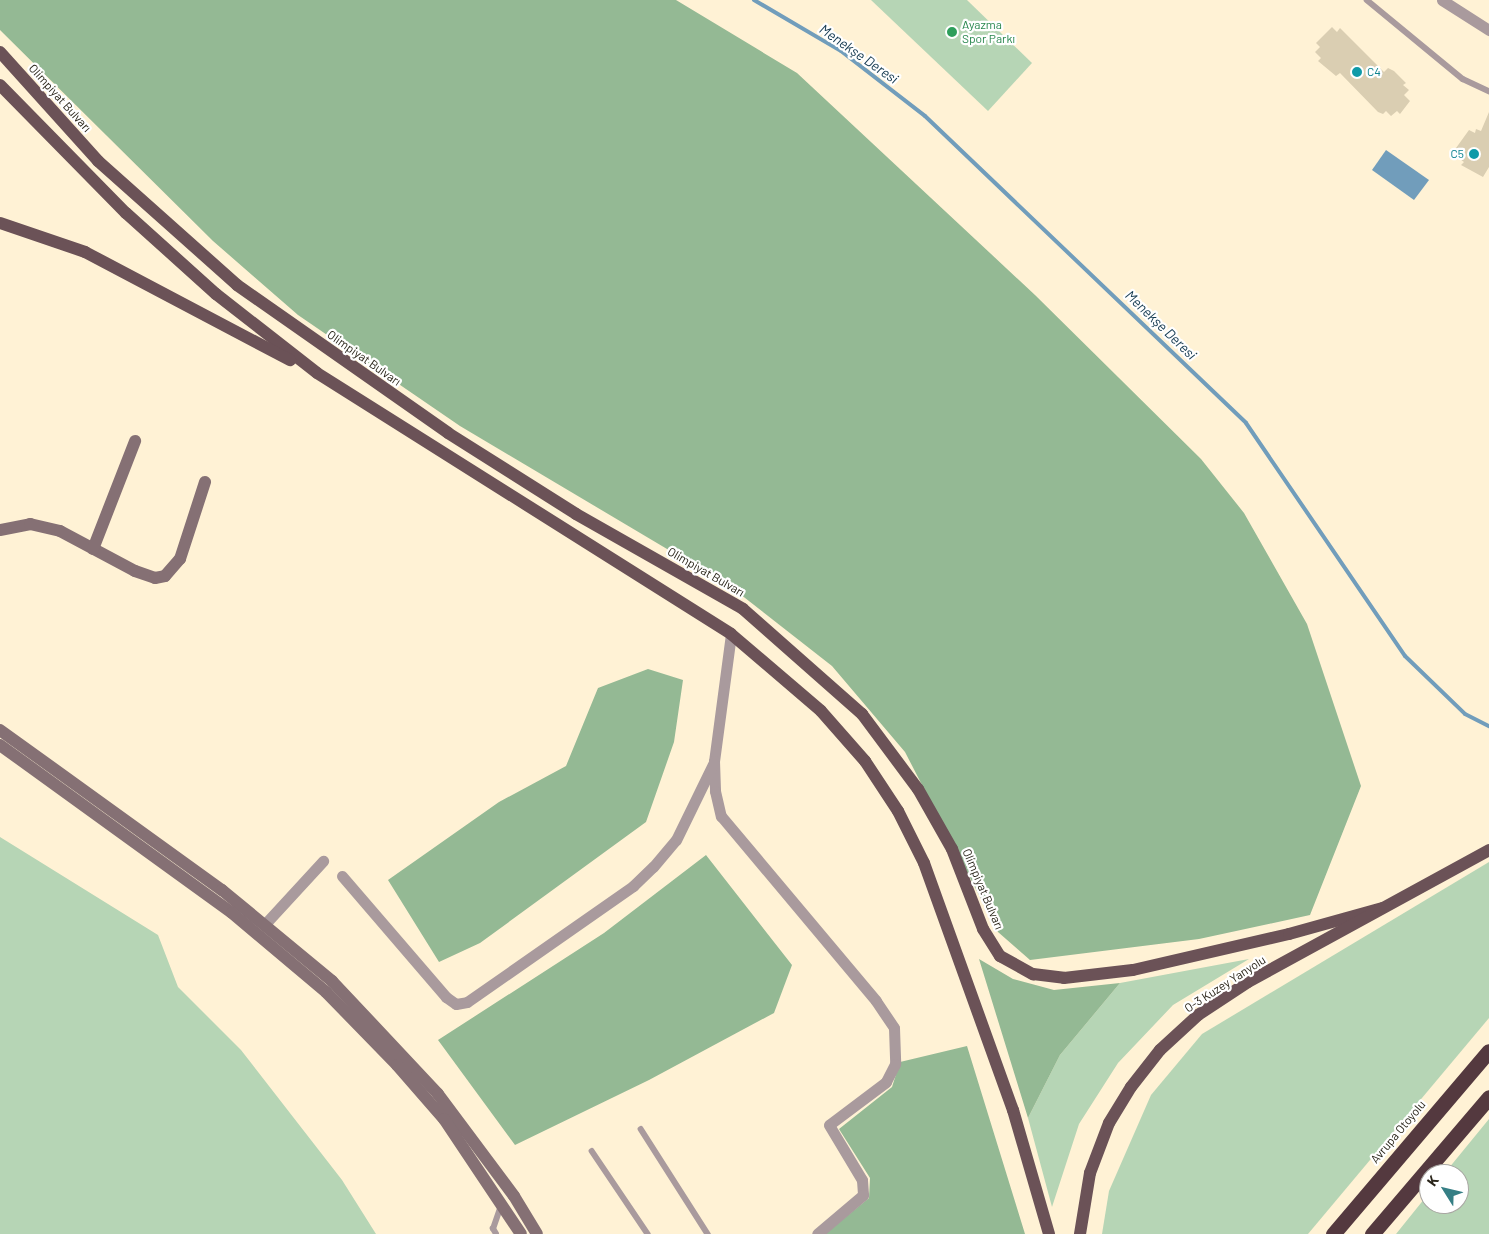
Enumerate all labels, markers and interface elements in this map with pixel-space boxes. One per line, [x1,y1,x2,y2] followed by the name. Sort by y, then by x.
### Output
[962,18,1015,46] place label: Ayazma Spor Parkı
[816,21,902,87] water label: Menekşe Deresi
[946,26,958,38] marker: Ayazma Spor Parkı
[26,61,94,135] street label: Olimpiyat Bulvarı
[1367,65,1381,79] place label: C4
[1351,66,1363,78] marker: C4
[1451,147,1464,161] place label: C5
[1468,148,1480,160] marker: C5
[1122,287,1200,363] water label: Menekşe Deresi
[325,327,403,389] street label: Olimpiyat Bulvarı
[665,544,747,600] street label: Olimpiyat Bulvarı
[960,846,1006,932] street label: Olimpiyat Bulvarı
[1182,952,1268,1016] street label: O-3 Kuzey Yanyolu
[1368,1098,1428,1166] street label: Avrupa Otoyolu
[1419,1164,1469,1214] north arrow
[1423,1172,1442,1189] text: K

